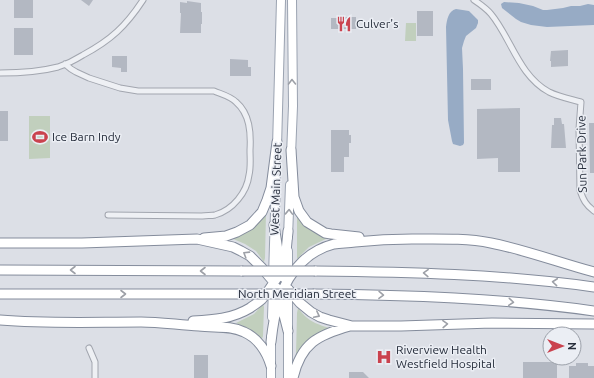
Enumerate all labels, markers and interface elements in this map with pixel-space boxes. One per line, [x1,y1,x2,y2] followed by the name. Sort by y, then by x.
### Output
[335,15,353,33] restaurant icon: Culver's
[356,17,398,30] place label: Culver's
[288,79,297,85] one-way arrow
[574,115,589,193] street label: Sun Park Drive
[31,128,49,146] sports icon: Ice Barn Indy
[52,130,121,143] place label: Ice Barn Indy
[267,142,284,236] street label: West Main Street
[284,209,293,215] one-way arrow
[243,251,250,258] one-way arrow
[70,266,76,274] one-way arrow
[200,267,206,275] one-way arrow
[423,268,429,277] one-way arrow
[552,278,558,287] one-way arrow
[238,287,356,300] street label: North Meridian Street
[120,290,126,298] one-way arrow
[378,291,384,299] one-way arrow
[508,297,514,306] one-way arrow
[312,310,320,317] one-way arrow
[442,320,448,328] one-way arrow
[542,326,582,366] north arrow
[566,342,578,350] text: N
[396,343,495,370] place label: Riverview Health Westfield Hospital
[375,348,393,366] hospital icon: Riverview Health Westfield Hospital

